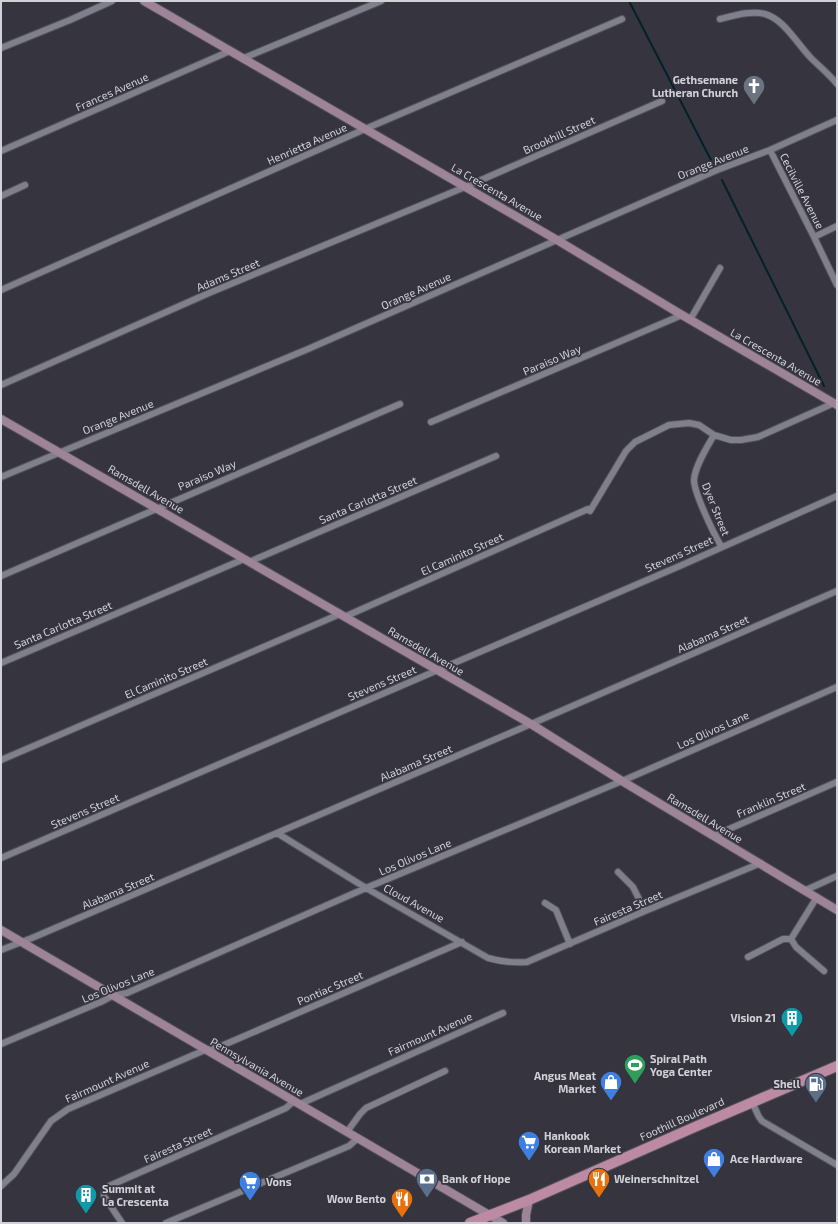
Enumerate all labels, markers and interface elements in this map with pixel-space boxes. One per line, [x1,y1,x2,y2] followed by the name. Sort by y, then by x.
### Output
[73,70,150,113] street label: Frances Avenue
[652,73,738,99] place label: Gethsemane Lutheran Church
[741,73,767,106] church icon: Gethsemane Lutheran Church
[521,113,597,156] street label: Brookhill Street
[265,120,349,167] street label: Henrietta Avenue
[675,141,750,182] street label: Orange Avenue
[778,151,827,231] street label: Cecilville Avenue
[449,160,545,223] street label: La Crescenta Avenue
[194,255,261,294] street label: Adams Street
[379,269,453,312] street label: Orange Avenue
[728,325,824,388] street label: La Crescenta Avenue
[521,341,583,378] street label: Paraiso Way
[80,396,155,437] street label: Orange Avenue
[176,456,238,493] street label: Paraiso Way
[106,462,187,516] street label: Ramsdell Avenue
[317,473,419,526] street label: Santa Carlotta Street
[700,480,733,537] street label: Dyer Street
[419,530,505,578] street label: El Caminito Street
[643,533,715,574] street label: Stevens Street
[12,598,114,651] street label: Santa Carlotta Street
[675,612,751,655] street label: Alabama Street
[386,624,467,678] street label: Ramsdell Avenue
[122,654,209,701] street label: El Caminito Street
[346,662,418,703] street label: Stevens Street
[675,708,751,751] street label: Los Olivos Lane
[378,741,454,784] street label: Alabama Street
[734,779,807,820] street label: Franklin Street
[49,790,121,831] street label: Stevens Street
[665,790,745,845] street label: Ramsdell Avenue
[377,835,453,878] street label: Los Olivos Lane
[80,869,156,912] street label: Alabama Street
[382,881,447,925] street label: Cloud Avenue
[591,887,664,928] street label: Fairesta Street
[80,964,156,1005] street label: Los Olivos Lane
[295,968,365,1007] street label: Pontiac Street
[779,1005,805,1038] building icon: Vision 21
[386,1009,474,1058] street label: Fairmount Avenue
[730,1011,776,1024] place label: Vision 21
[208,1035,306,1099] street label: Pennsylvania Avenue
[622,1052,648,1085] sports icon: Spiral Path Yoga Center
[650,1052,712,1078] place label: Spiral Path Yoga Center
[63,1056,151,1105] street label: Fairmount Avenue
[534,1069,596,1095] place label: Angus Meat Market
[598,1069,624,1102] shop icon: Angus Meat Market
[803,1071,829,1104] fuel station icon: Shell
[774,1077,800,1090] place label: Shell
[638,1094,726,1143] street label: Foothill Boulevard
[142,1124,214,1165] street label: Fairesta Street
[516,1129,542,1162] supermarket icon: Hankook Korean Market
[544,1129,622,1155] place label: Hankook Korean Market
[701,1146,727,1179] shop icon: Ace Hardware
[730,1152,803,1165] place label: Ace Hardware
[414,1166,440,1199] bank icon: Bank of Hope
[586,1166,612,1199] restaurant icon: Weinerschnitzel
[237,1169,263,1202] supermarket icon: Vons
[442,1172,510,1185] place label: Bank of Hope
[614,1172,699,1185] place label: Weinerschnitzel
[266,1175,292,1188] place label: Vons
[73,1182,99,1215] building icon: Summit at La Crescenta
[102,1182,169,1208] place label: Summit at La Crescenta
[389,1186,415,1219] restaurant icon: Wow Bento
[327,1192,387,1205] place label: Wow Bento

